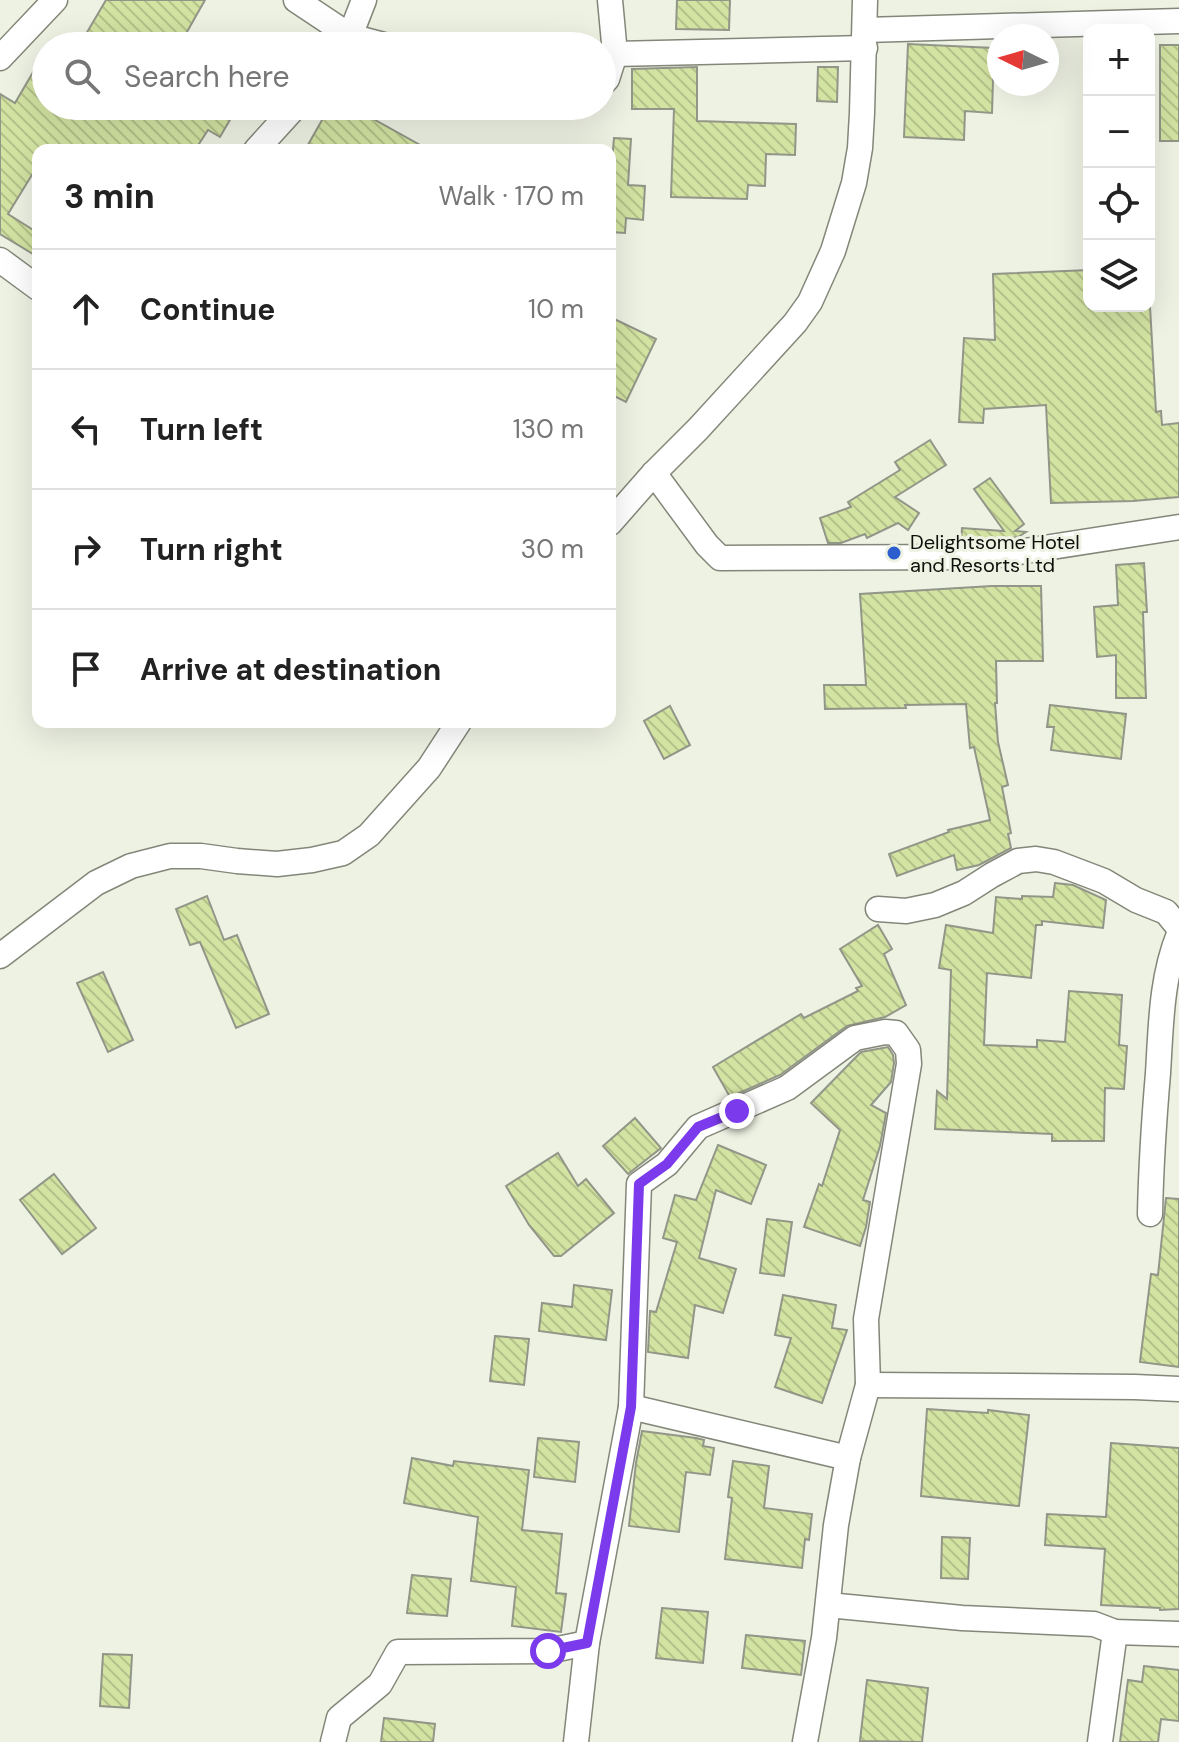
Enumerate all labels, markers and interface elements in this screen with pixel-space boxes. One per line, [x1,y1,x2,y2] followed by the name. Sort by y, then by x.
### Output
[987,24,1059,96] north arrow
[1083,24,1155,312] map controls
[1083,24,1155,96] button: +
[32,32,616,120] search box
[60,54,104,98] icon: search
[124,57,290,96] text: Search here
[1083,96,1155,168] button: −
[1083,168,1155,240] button: locate
[64,174,155,219] text: 3 min
[439,179,584,213] text: Walk · 170 m
[1083,240,1155,312] button: layers
[64,287,108,331] icon: ahead
[140,290,275,329] text: Continue
[528,292,584,326] text: 10 m
[64,407,108,451] icon: left
[140,410,263,449] text: Turn left
[513,412,584,446] text: 130 m
[64,527,108,571] icon: right
[910,529,1080,578] place label: Delightsome Hotel and Resorts Ltd
[140,530,283,569] text: Turn right
[521,532,584,566] text: 30 m
[885,544,903,562] marker: Delightsome Hotel and Resorts Ltd
[64,647,108,691] icon: arrive
[140,650,441,689] text: Arrive at destination
[719,1093,755,1129] route end
[530,1633,566,1669] route start

